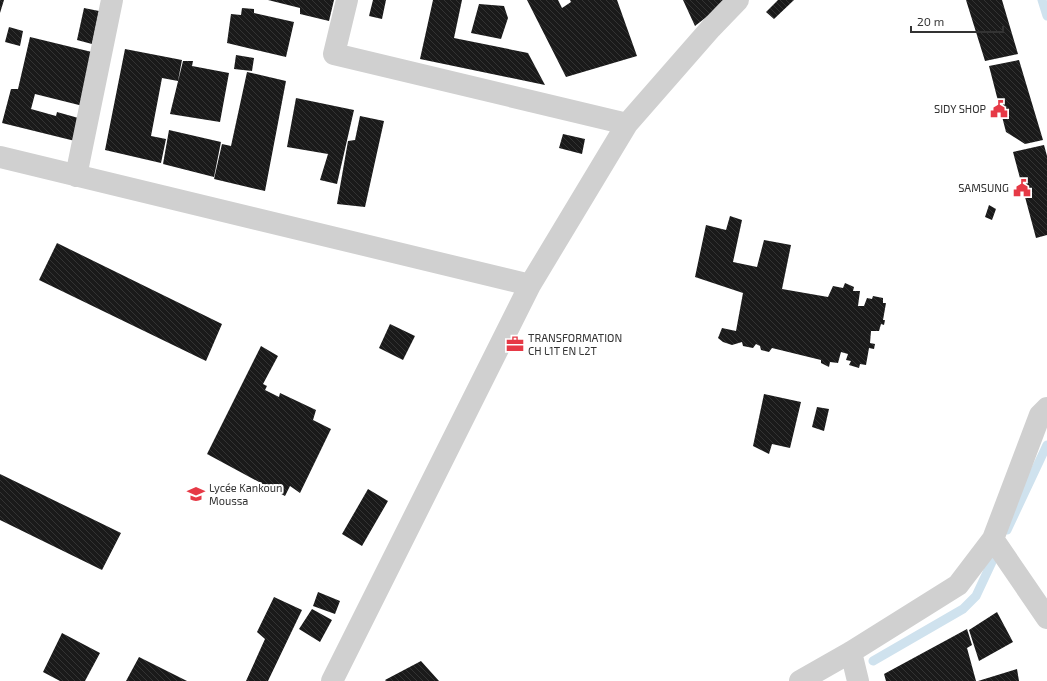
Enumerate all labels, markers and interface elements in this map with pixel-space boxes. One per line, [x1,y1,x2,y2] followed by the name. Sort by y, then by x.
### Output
[911,8,1003,34] scale bar
[917,14,944,28] text: 20 m
[989,99,1009,119] public building icon: SIDY SHOP
[934,102,986,115] place label: SIDY SHOP
[1012,178,1032,198] public building icon: SAMSUNG
[958,181,1009,194] place label: SAMSUNG
[528,331,622,357] place label: TRANSFORMATION CH L1T EN L2T
[505,334,525,354] office icon: TRANSFORMATION CH L1T EN L2T
[209,481,282,507] place label: Lycée Kankoun Moussa
[186,484,206,504] school or university icon: Lycée Kankoun Moussa

